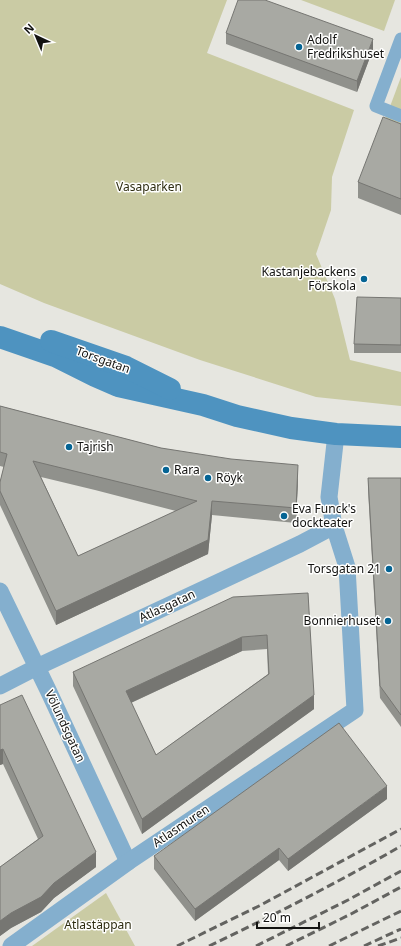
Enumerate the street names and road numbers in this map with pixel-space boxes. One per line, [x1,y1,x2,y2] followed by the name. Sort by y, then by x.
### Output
[74,342,133,377] street label: Torsgatan
[136,585,198,626] street label: Atlasgatan
[41,687,90,765] street label: Völundsgatan
[149,800,212,851] street label: Atlasmuren

